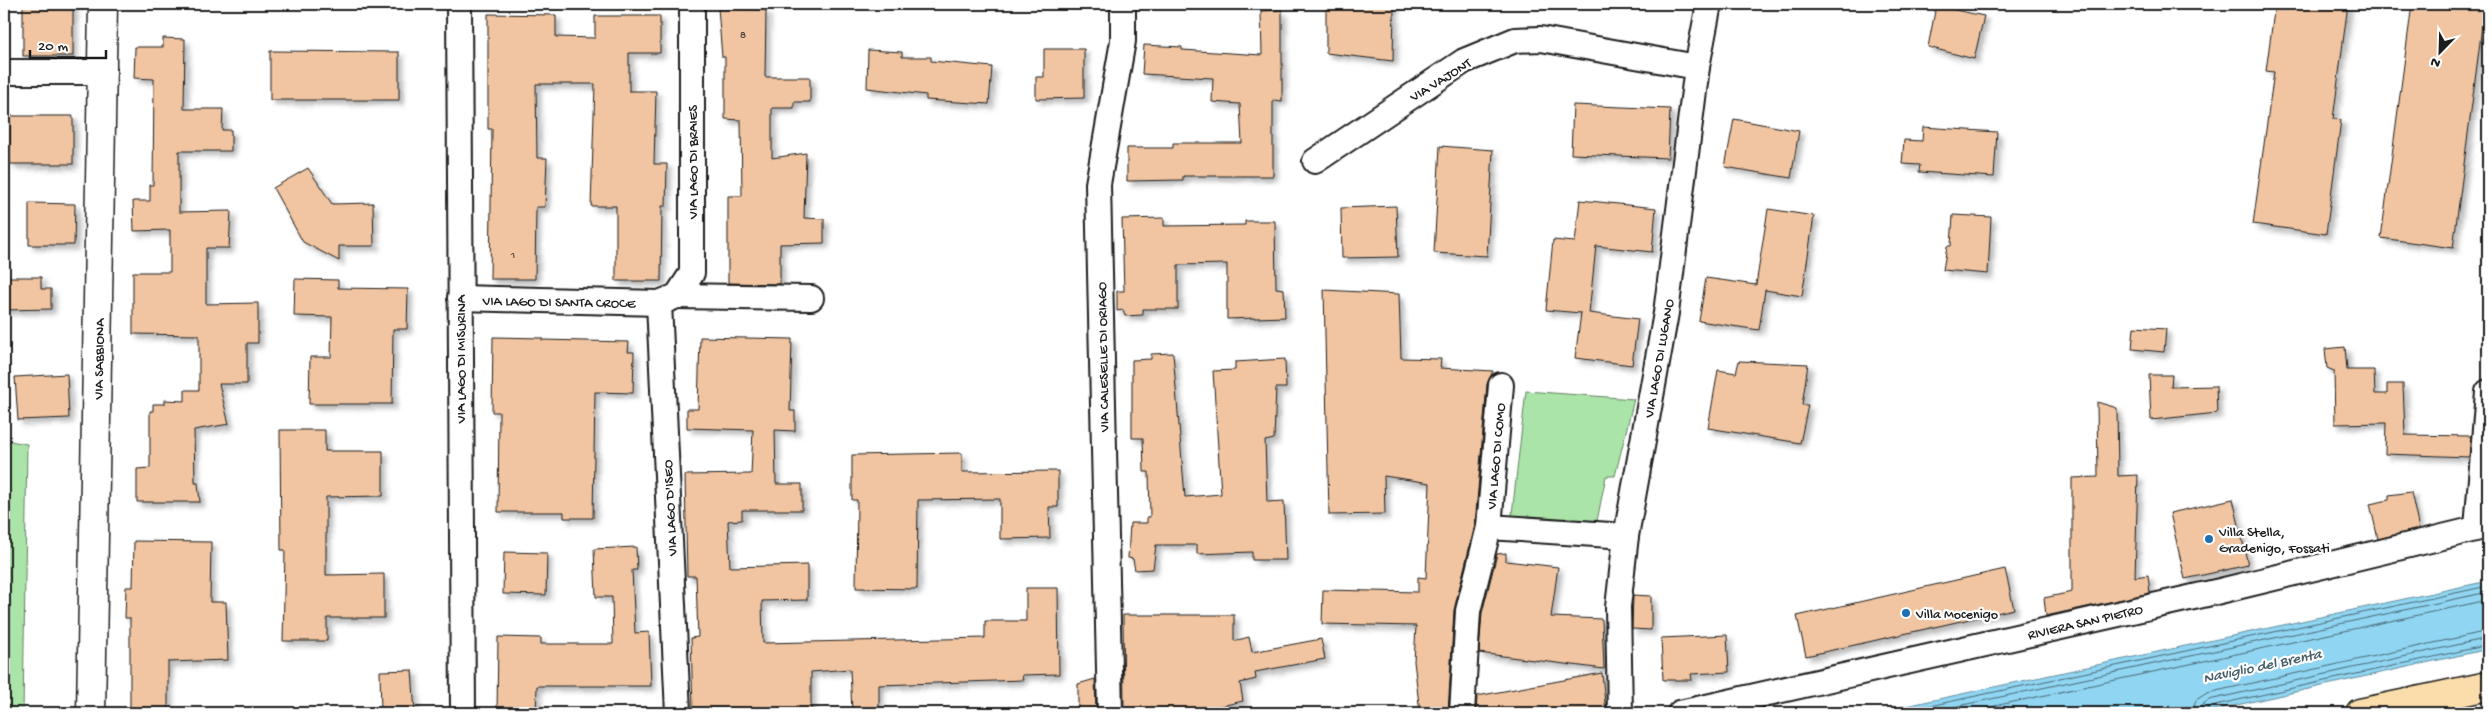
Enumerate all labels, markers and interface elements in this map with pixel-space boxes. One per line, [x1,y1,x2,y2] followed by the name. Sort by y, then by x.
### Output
[30,28,106,60] scale bar
[2414,28,2464,78] north arrow
[740,30,746,42] house number: 8
[38,38,68,56] text: 20 m
[2428,52,2443,71] text: N
[1407,55,1476,107] street label: VIA VAJONT
[686,105,703,220] street label: VIA LAGO DI BRAIES
[510,250,515,262] house number: 1
[1095,281,1114,433] street label: VIA CALESELLE DI ORIAGO
[454,294,471,424] street label: VIA LAGO DI MISURINA
[481,294,637,313] street label: VIA LAGO DI SANTA CROCE
[1641,297,1679,420] street label: VIA LAGO DI LUGANO
[91,318,110,401] street label: VIA SABBIONA
[1484,402,1511,511] street label: VIA LAGO DI COMO
[660,459,683,557] street label: VIA LAGO D'ISEO
[2218,525,2330,558] place label: Villa Stella, Gradenigo, Fossati
[2203,533,2215,545] marker: Villa Stella, Gradenigo, Fossati
[2026,602,2145,645] street label: RIVIERA SAN PIETRO
[1900,607,1912,619] marker: Villa Mocenigo
[1915,607,1998,624] place label: Villa Mocenigo
[2202,645,2325,688] water label: Naviglio del Brenta

